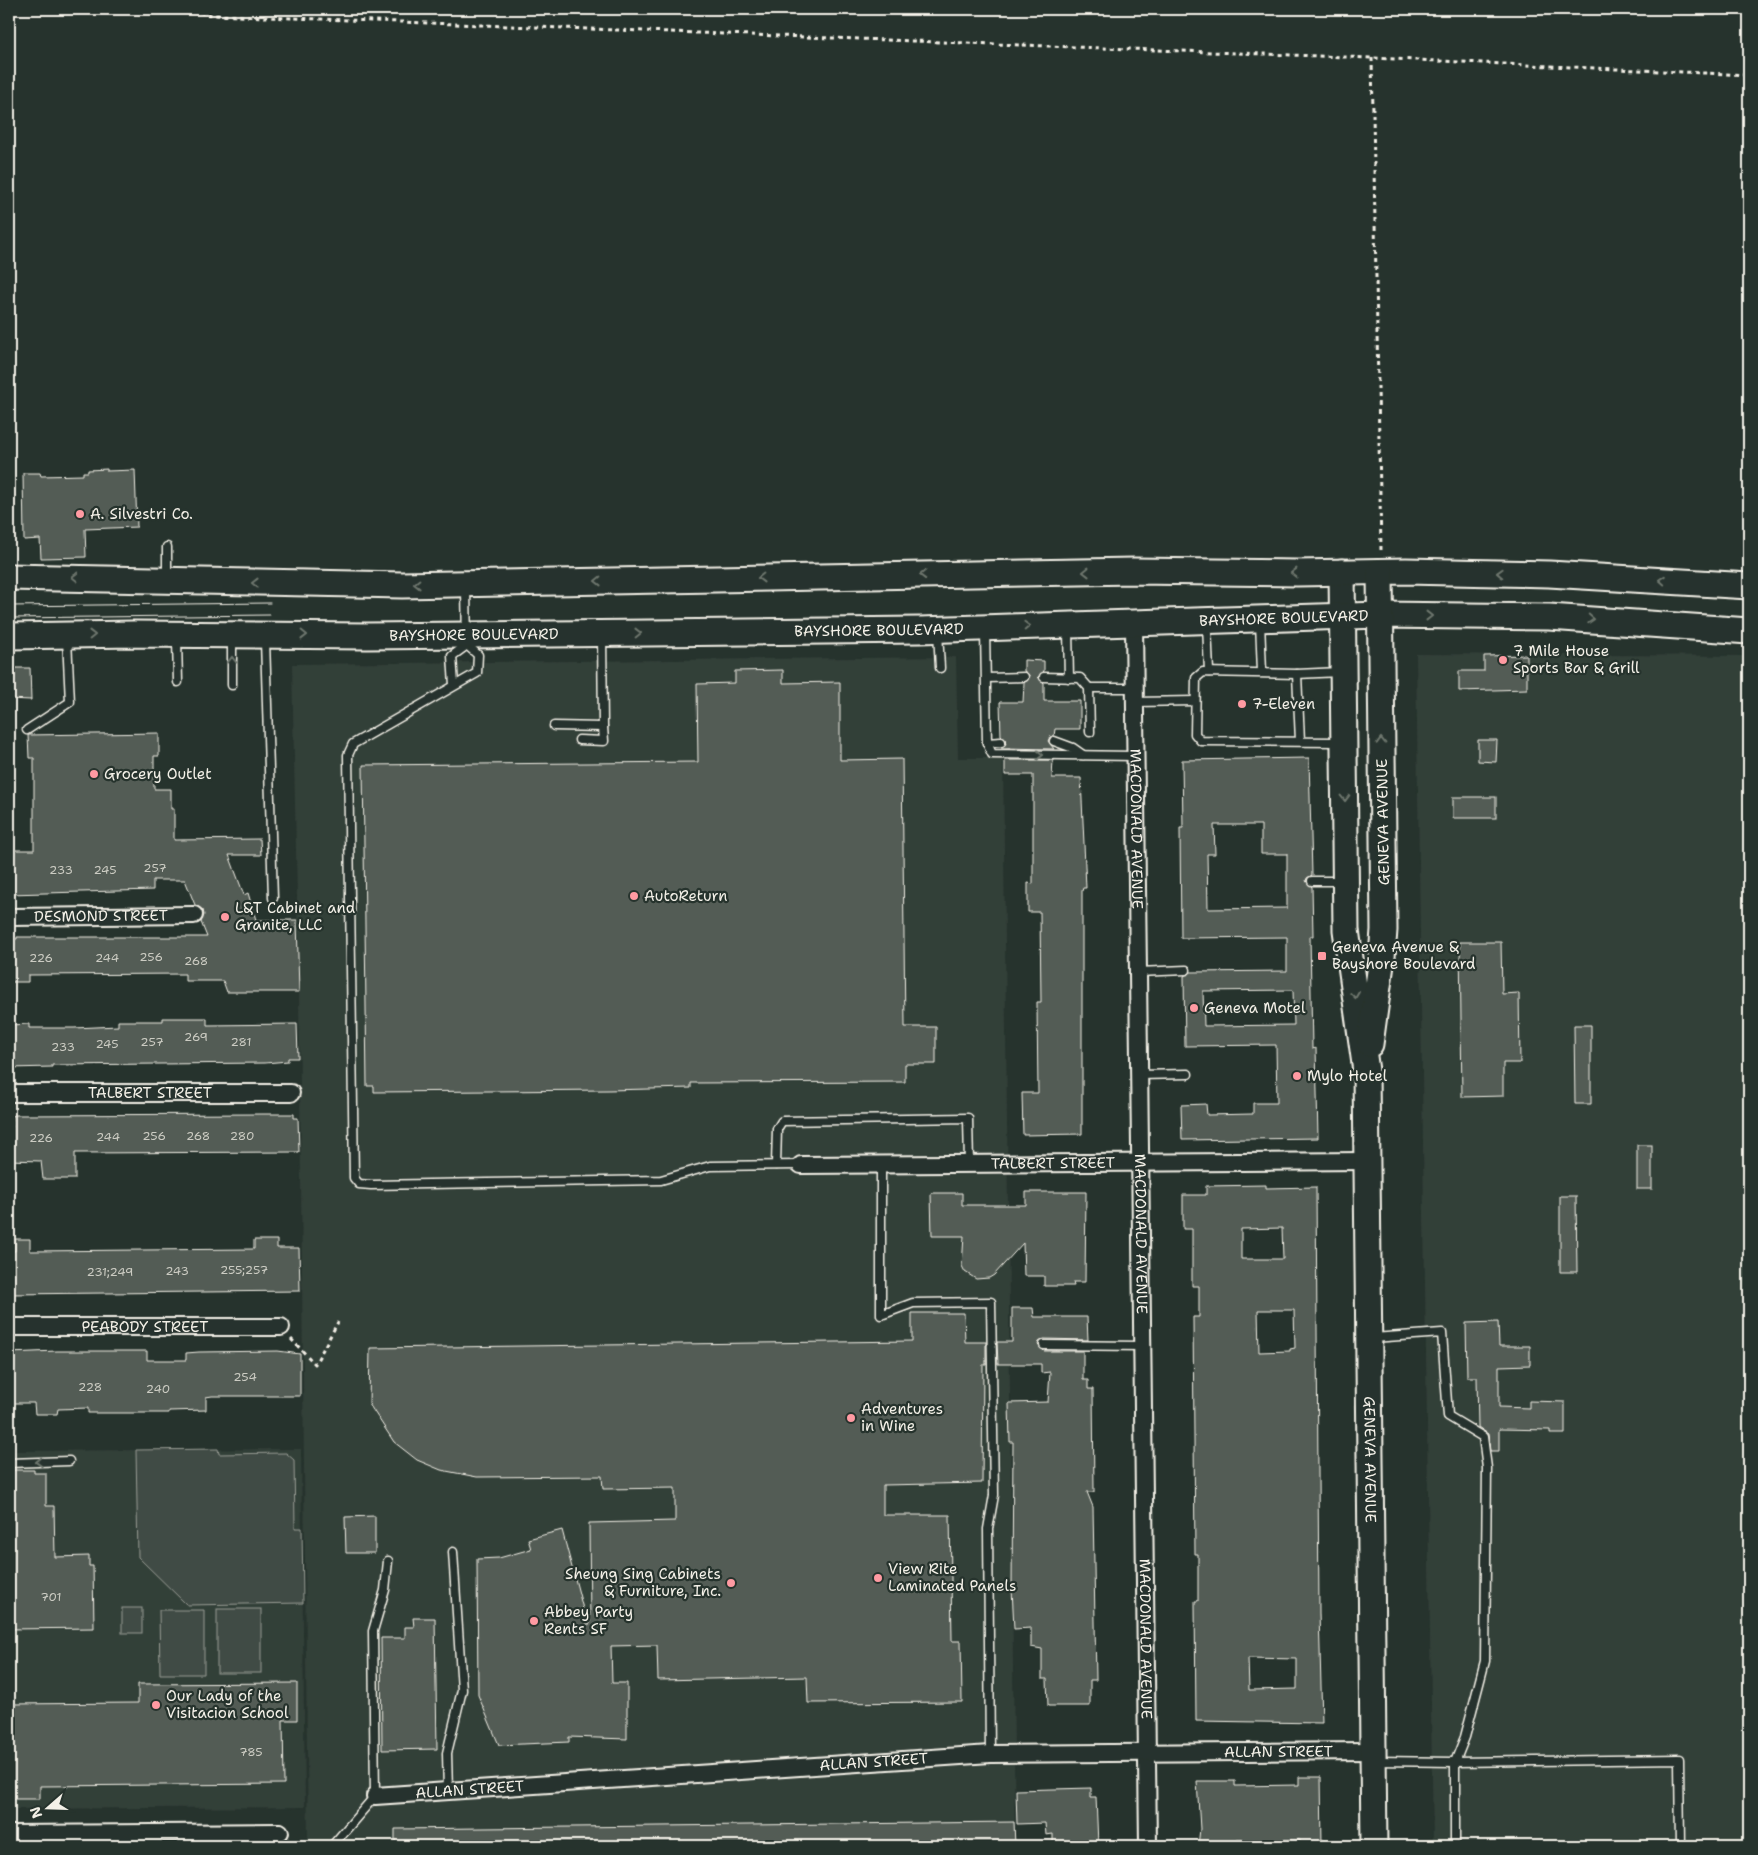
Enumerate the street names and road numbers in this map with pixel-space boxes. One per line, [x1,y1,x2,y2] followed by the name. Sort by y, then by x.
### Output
[1199,605,1369,631] street label: BAYSHORE BOULEVARD
[794,619,964,641] street label: BAYSHORE BOULEVARD
[389,624,559,646] street label: BAYSHORE BOULEVARD
[1125,749,1147,909] street label: MACDONALD AVENUE
[1372,759,1394,885] street label: GENEVA AVENUE
[34,905,168,927] street label: DESMOND STREET
[88,1083,212,1103] street label: TALBERT STREET
[991,1153,1115,1174] street label: TALBERT STREET
[1130,1154,1152,1314] street label: MACDONALD AVENUE
[81,1317,209,1337] street label: PEABODY STREET
[1359,1396,1381,1523] street label: GENEVA AVENUE
[1135,1559,1157,1719] street label: MACDONALD AVENUE
[1224,1741,1333,1762] street label: ALLAN STREET
[819,1748,929,1776] street label: ALLAN STREET
[415,1776,525,1803] street label: ALLAN STREET

